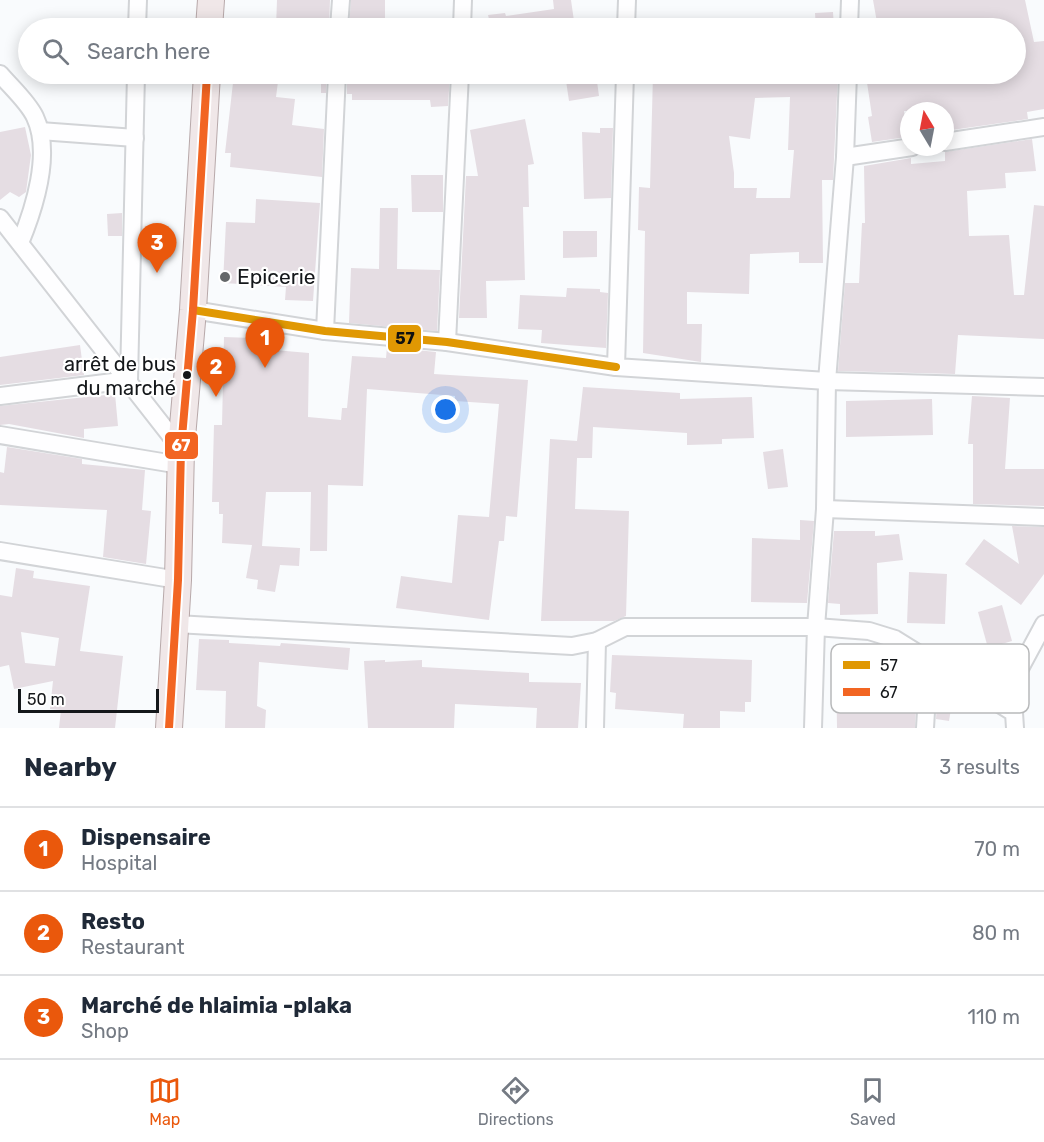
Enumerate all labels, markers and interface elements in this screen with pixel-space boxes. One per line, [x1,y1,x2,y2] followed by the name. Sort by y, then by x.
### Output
[18,18,1026,84] search box
[39,35,72,68] icon: search
[87,38,210,65] text: Search here
[900,102,954,156] north arrow
[138,224,176,273] pin: 3
[237,264,316,289] place label: Epicerie
[218,270,232,284] marker: Epicerie
[246,318,284,368] pin: 1
[387,324,422,353] line badge: 57
[395,329,415,348] text: 57
[196,348,236,397] pin: 2
[64,352,176,400] place label: arrêt de bus du marché
[181,369,193,381] marker: arrêt de bus du marché
[431,395,460,424] your location
[164,431,199,460] line badge: 67
[171,436,191,455] text: 67
[831,644,1029,713] legend
[880,656,898,675] text: 57
[880,683,897,702] text: 67
[18,686,159,714] scale bar
[27,690,65,709] text: 50 m
[24,752,117,783] text: Nearby
[939,755,1020,779] text: 3 results
[81,824,211,851] text: Dispensaire
[39,837,48,861] text: 1
[974,837,1020,861] text: 70 m
[81,851,157,875] text: Hospital
[81,908,145,935] text: Resto
[37,921,50,945] text: 2
[972,921,1020,945] text: 80 m
[81,935,185,959] text: Restaurant
[81,992,352,1019] text: Marché de hlaimia -plaka
[37,1005,50,1029] text: 3
[968,1005,1020,1029] text: 110 m
[81,1019,129,1043] text: Shop
[148,1074,181,1129] tab: Map
[478,1074,554,1129] tab: Directions
[850,1074,896,1129] tab: Saved

